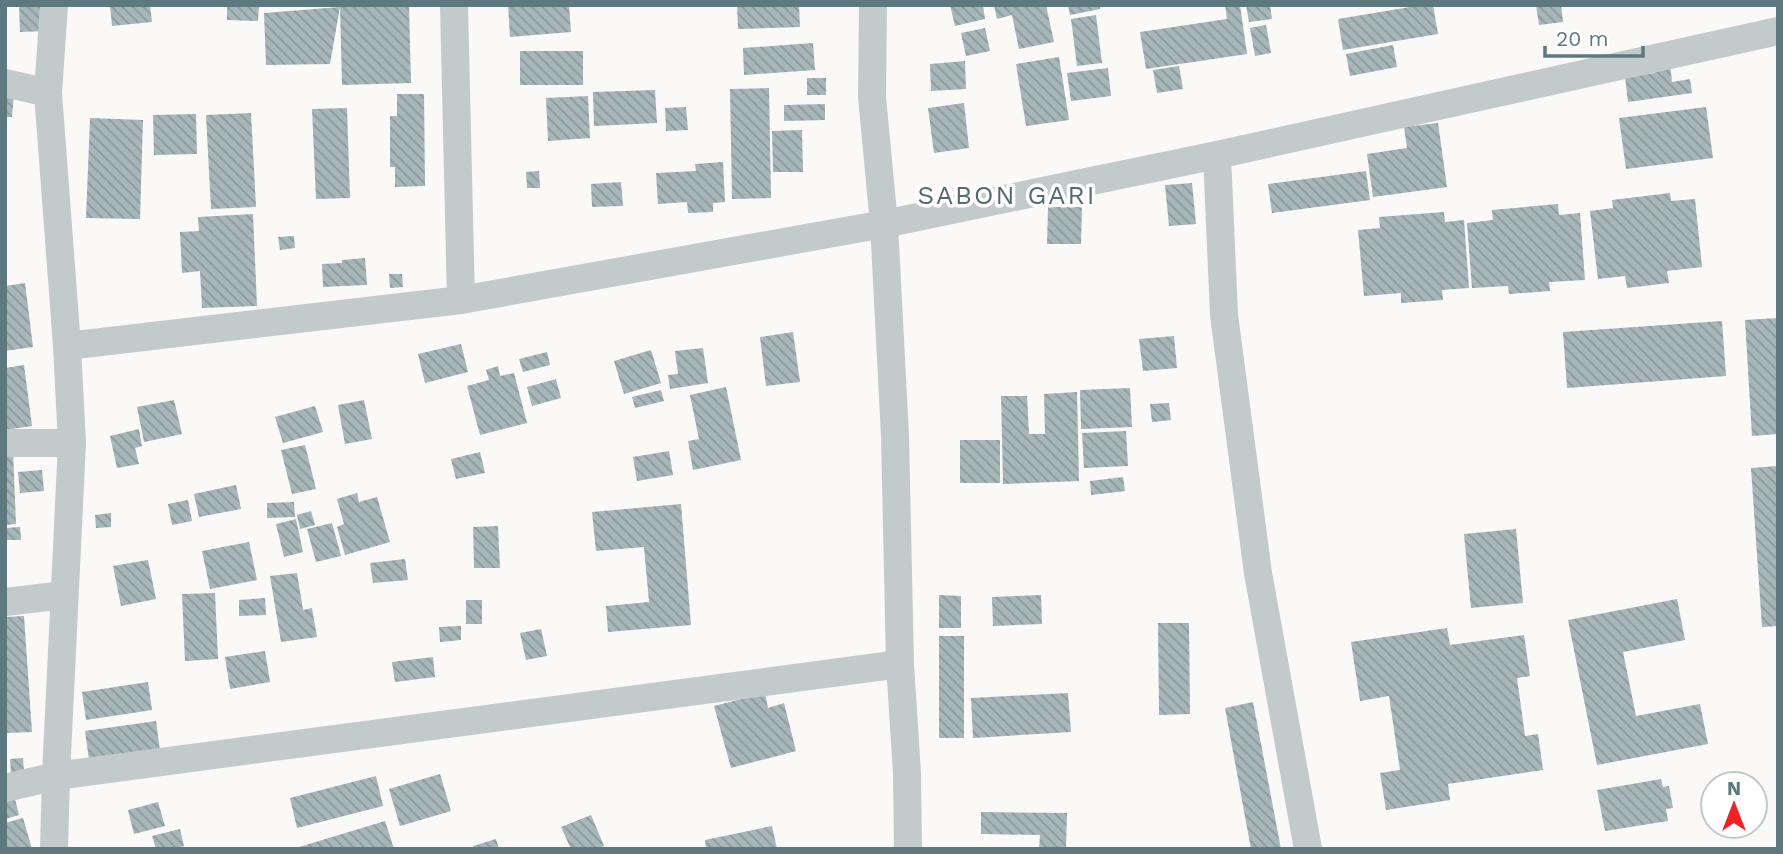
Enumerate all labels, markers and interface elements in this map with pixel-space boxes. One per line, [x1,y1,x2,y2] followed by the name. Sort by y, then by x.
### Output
[1545,14,1643,58] scale bar
[1556,26,1608,51] text: 20 m
[918,180,1096,210] district label: SABON GARI
[1699,770,1769,840] north arrow
[1727,777,1741,800] text: N

